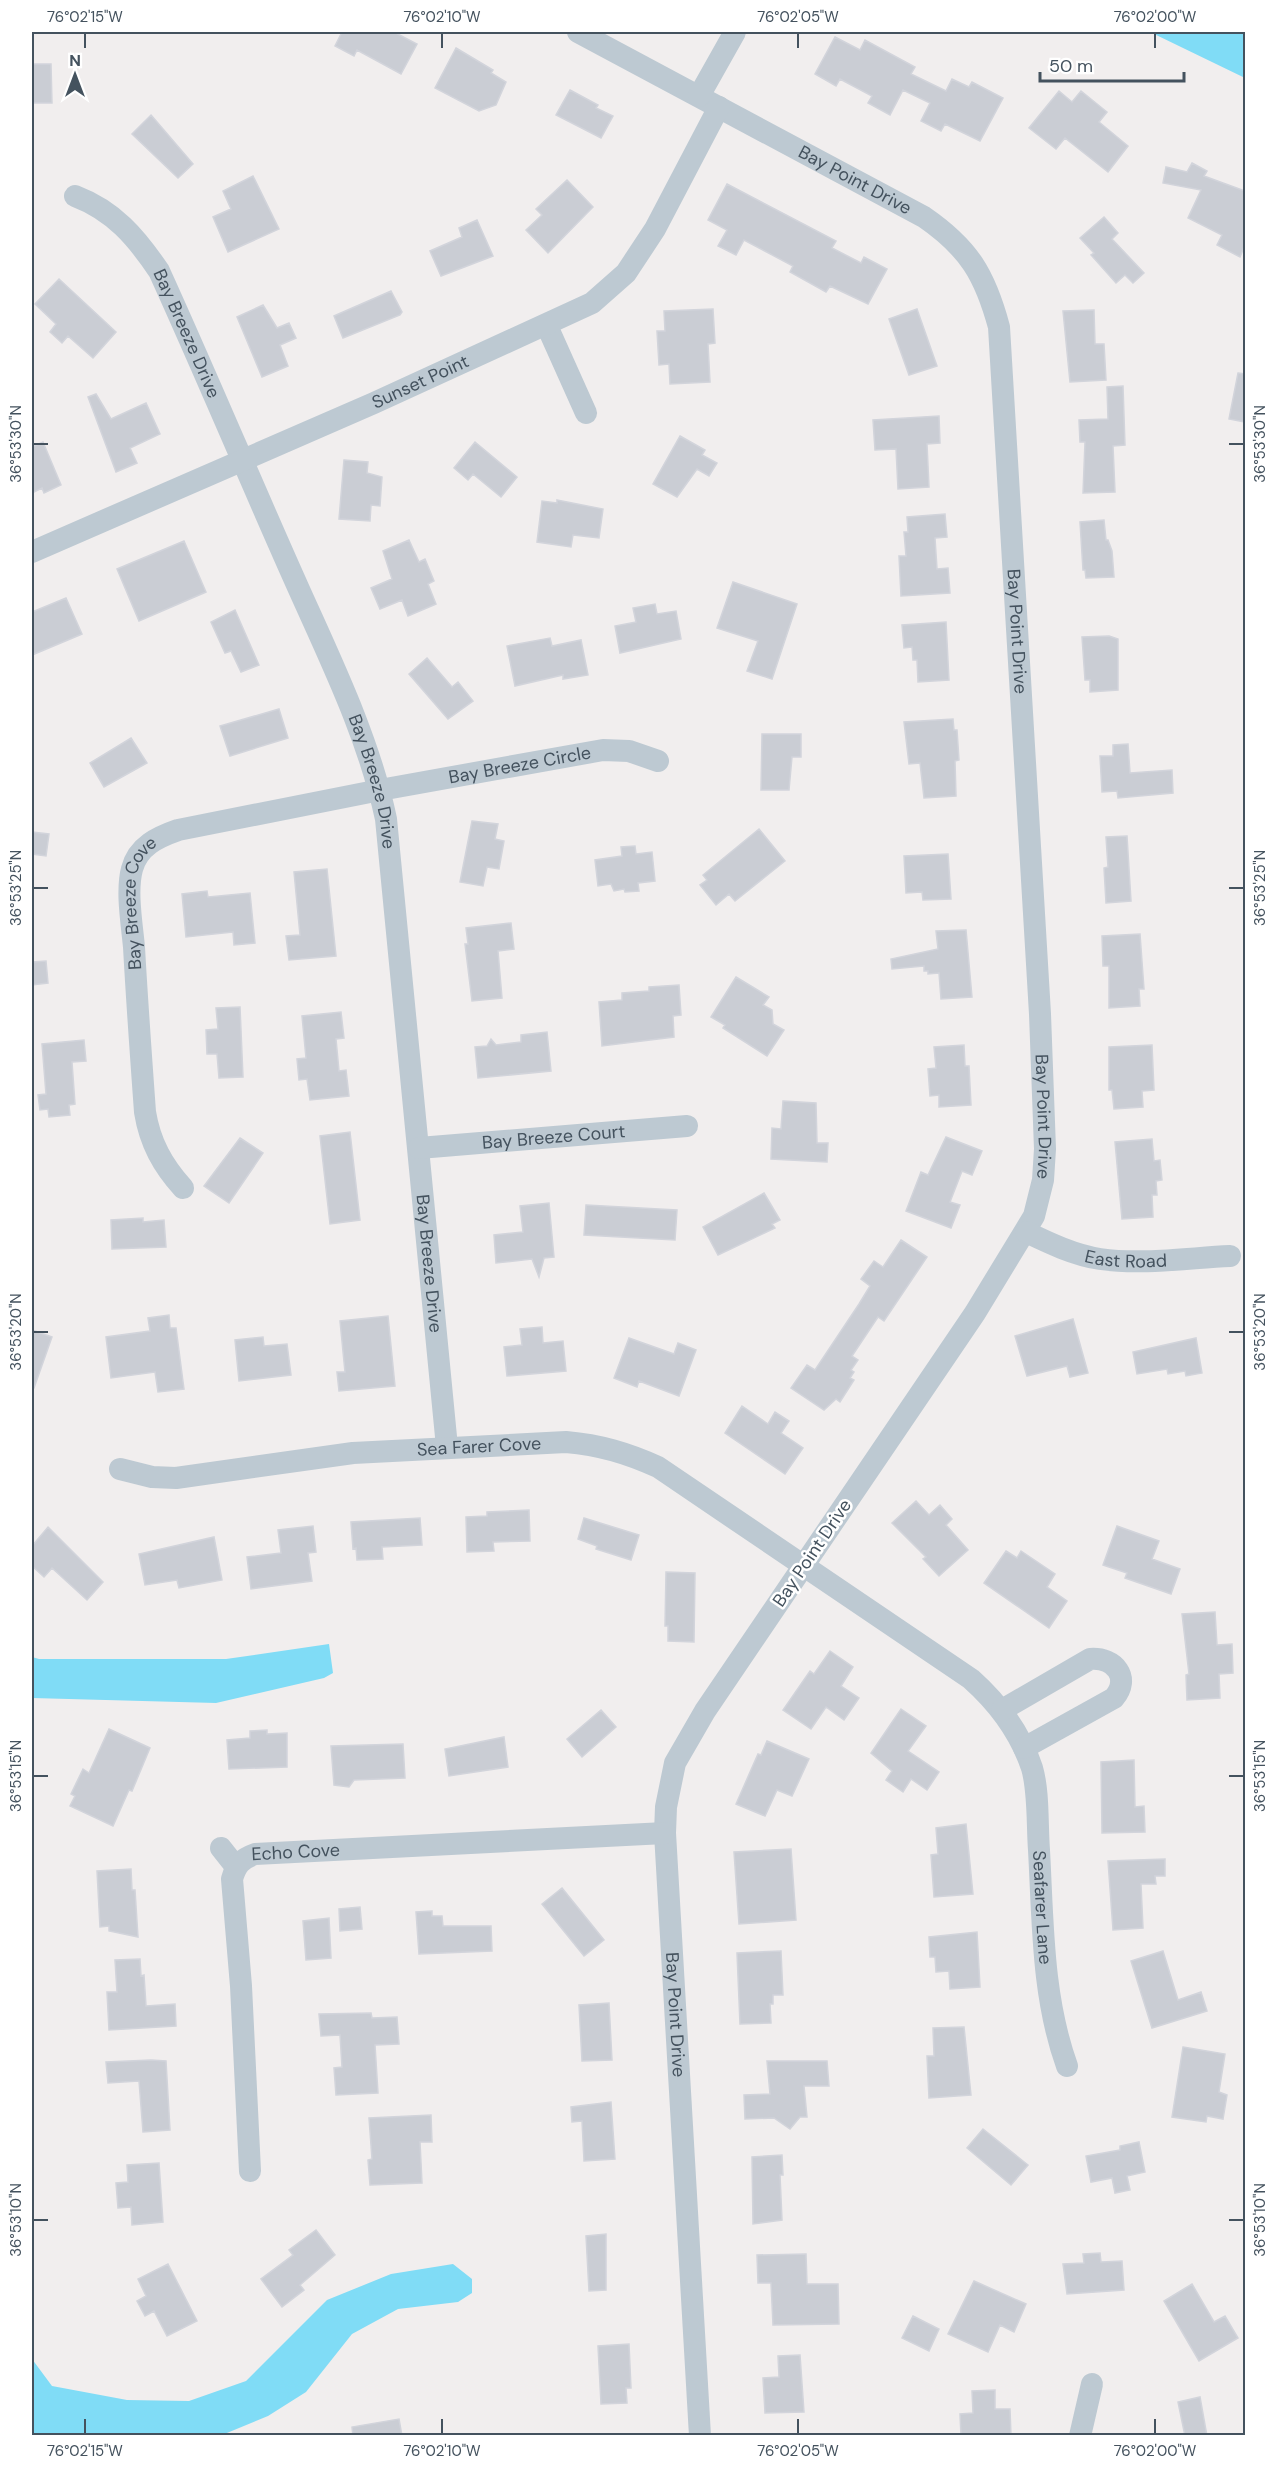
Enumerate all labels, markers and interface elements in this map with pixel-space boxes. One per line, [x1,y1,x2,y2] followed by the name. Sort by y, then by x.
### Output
[47,7,123,27] text: 76°02'15"W
[403,7,481,27] text: 76°02'10"W
[757,7,839,27] text: 76°02'05"W
[1114,7,1197,27] text: 76°02'00"W
[45,45,105,105] north arrow
[1040,45,1184,83] scale bar
[69,50,81,71] text: N
[1049,54,1093,78] text: 50 m
[794,140,916,220] street label: Bay Point Drive
[148,265,226,402] street label: Bay Breeze Drive
[368,349,473,414] street label: Sunset Point
[6,405,26,483] text: 36°53'30"N
[1250,405,1270,483] text: 36°53'30"N
[1001,568,1033,694] street label: Bay Point Drive
[343,711,401,850] street label: Bay Breeze Drive
[447,740,593,789] street label: Bay Breeze Circle
[117,830,161,971] street label: Bay Breeze Cove
[6,850,26,926] text: 36°53'25"N
[1250,850,1270,926] text: 36°53'25"N
[1029,1054,1057,1180] street label: Bay Point Drive
[481,1119,626,1155] street label: Bay Breeze Court
[411,1193,448,1334] street label: Bay Breeze Drive
[1082,1244,1168,1273] street label: East Road
[6,1293,26,1371] text: 36°53'20"N
[1250,1293,1270,1371] text: 36°53'20"N
[416,1431,542,1462] street label: Sea Farer Cove
[767,1495,857,1611] street label: Bay Point Drive
[6,1740,26,1812] text: 36°53'15"N
[1250,1740,1270,1812] text: 36°53'15"N
[251,1838,341,1866] street label: Echo Cove
[1027,1850,1058,1965] street label: Seafarer Lane
[660,1952,691,2078] street label: Bay Point Drive
[6,2183,26,2257] text: 36°53'10"N
[1250,2183,1270,2257] text: 36°53'10"N
[47,2441,123,2461] text: 76°02'15"W
[403,2441,481,2461] text: 76°02'10"W
[757,2441,839,2461] text: 76°02'05"W
[1114,2441,1197,2461] text: 76°02'00"W

